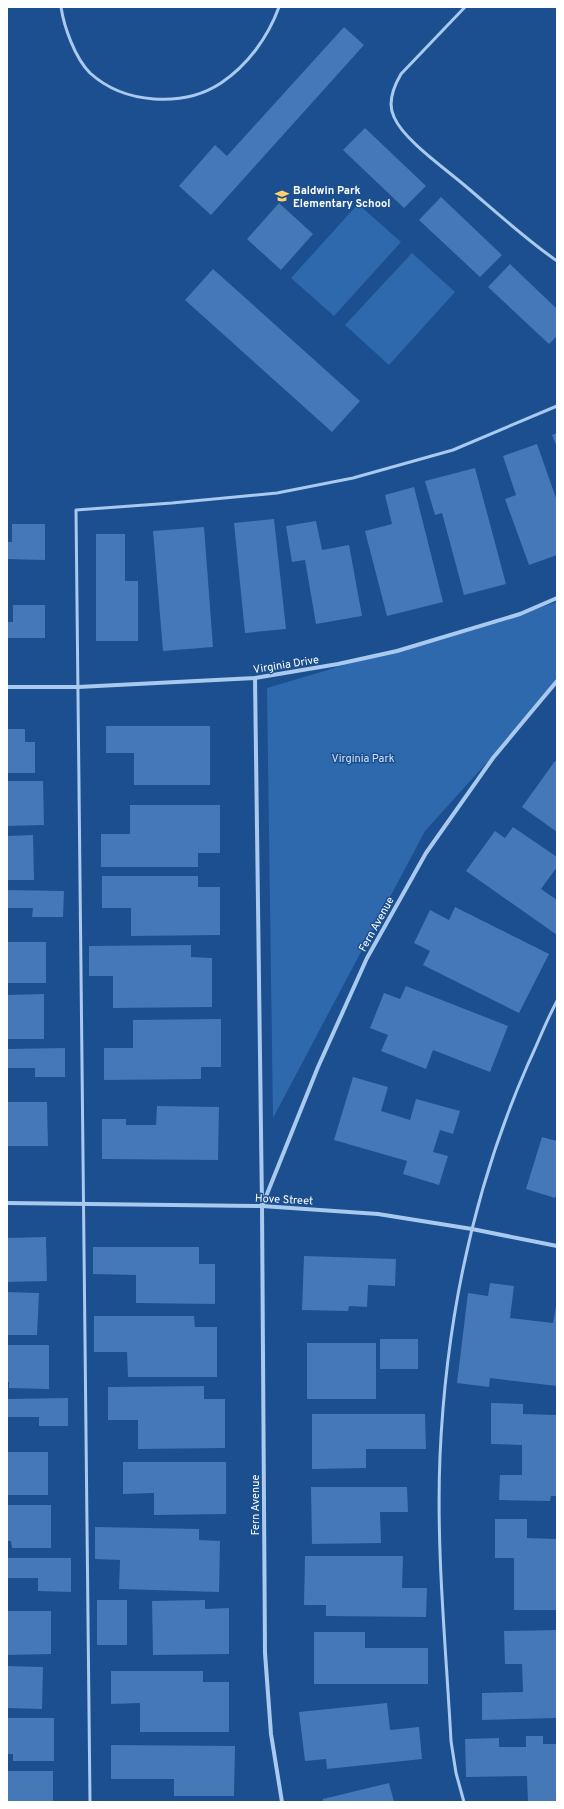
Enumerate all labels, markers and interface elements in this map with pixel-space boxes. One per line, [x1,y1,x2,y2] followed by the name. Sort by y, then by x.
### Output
[293,184,390,211] place label: Baldwin Park Elementary School
[274,188,290,204] school or university icon: Baldwin Park Elementary School
[252,653,320,677] street label: Virginia Drive
[331,752,395,766] park label: Virginia Park
[356,894,398,954] street label: Fern Avenue
[255,1191,313,1209] street label: Hove Street
[249,1475,263,1535] street label: Fern Avenue

